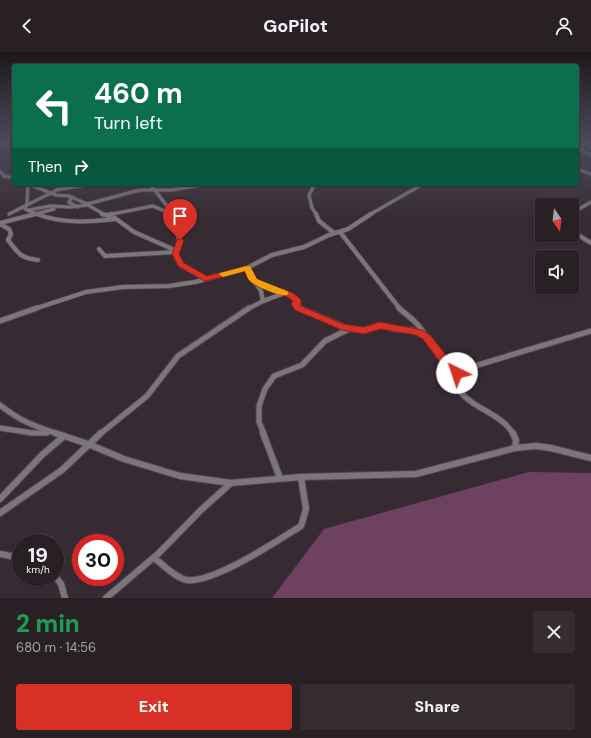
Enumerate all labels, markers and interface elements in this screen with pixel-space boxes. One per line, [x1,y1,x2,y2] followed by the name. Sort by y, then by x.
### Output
[263,14,328,38] text: GoPilot
[16,15,38,37] icon: back
[553,15,575,37] icon: person
[94,75,183,112] text: 460 m
[28,80,80,132] icon: left
[94,111,163,135] text: Turn left
[70,156,92,178] icon: right
[28,157,62,177] text: Then
[535,198,579,242] north arrow
[535,198,579,294] map controls
[163,199,197,240] pin
[169,205,191,227] icon: arrive
[535,250,579,294] button: sound
[436,352,478,394] position arrow
[72,534,124,586] speed limit sign: 30
[28,542,48,568] text: 19
[26,563,50,576] text: km/h
[16,608,80,639] text: 2 min
[533,611,575,653] button: close
[16,639,96,656] text: 680 m · 14:56
[16,684,292,730] button: Exit
[300,684,575,730] button: Share

